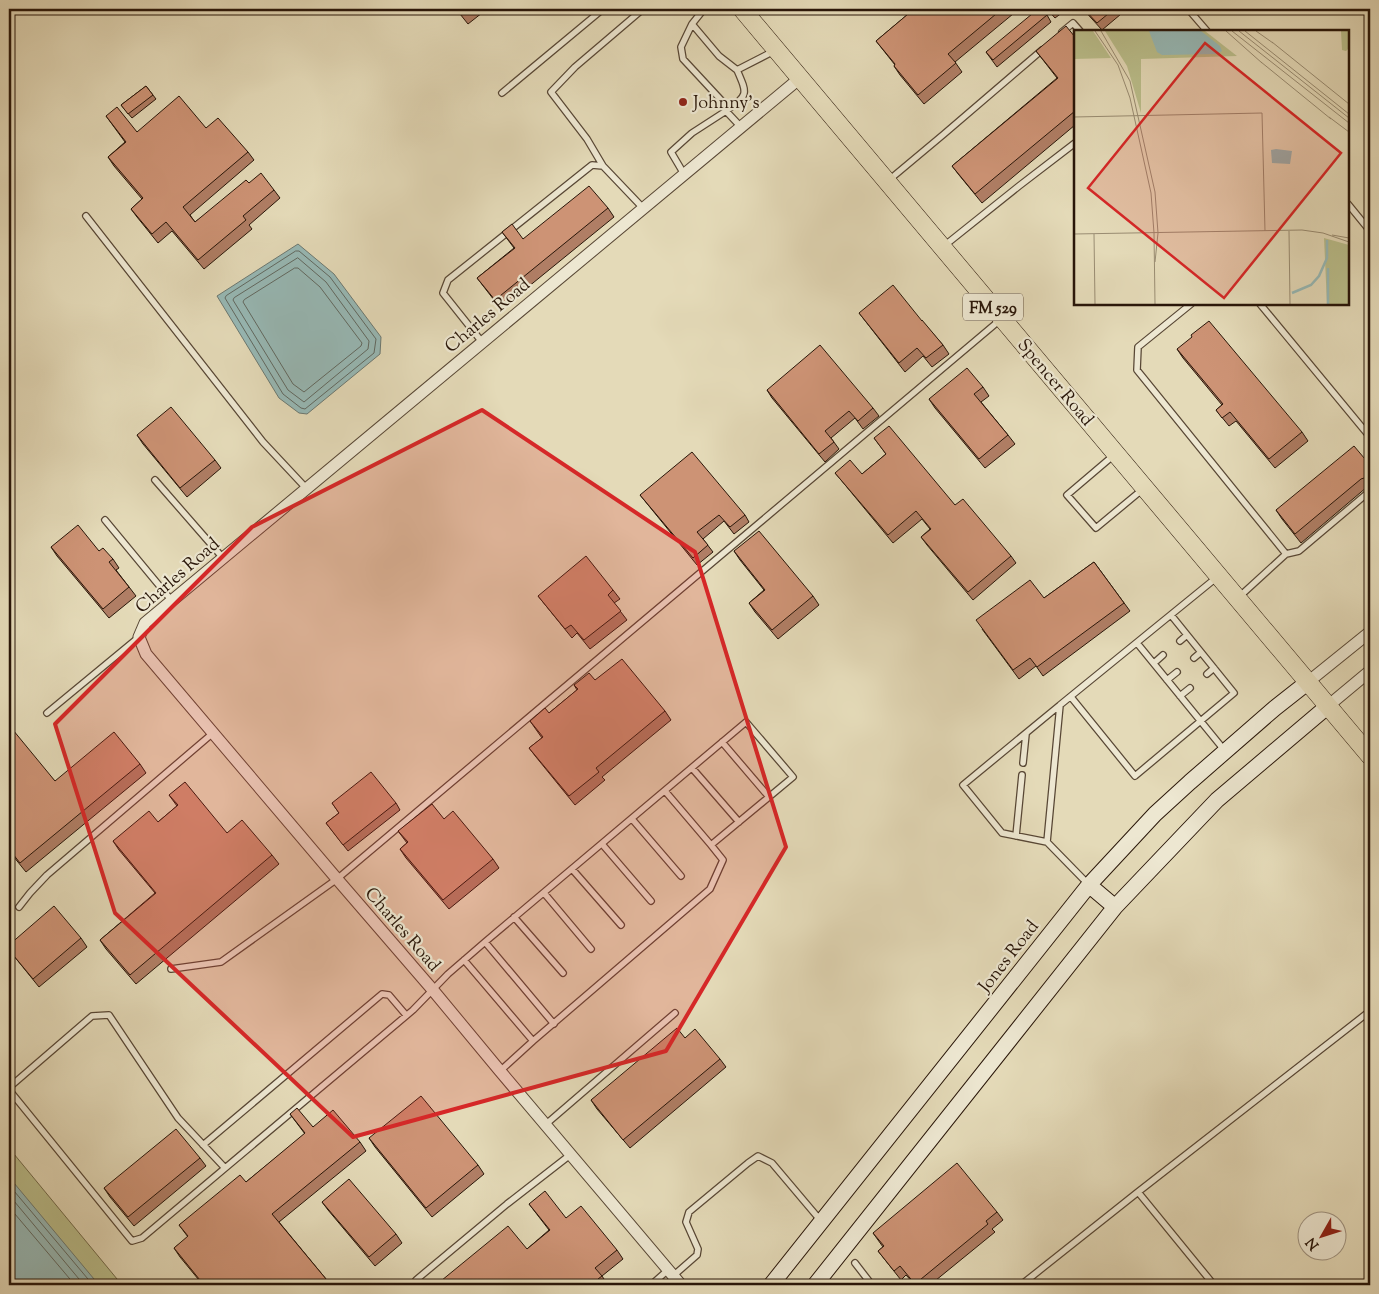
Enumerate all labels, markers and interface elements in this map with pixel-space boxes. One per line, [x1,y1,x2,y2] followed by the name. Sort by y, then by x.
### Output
[1074,30,1349,305] inset map
[692,91,760,117] place label: Johnny's
[677,96,689,108] marker: Johnny's
[440,273,537,360] street label: Charles Road
[963,294,1023,320] road number: FM 529
[1010,334,1099,433] street label: Spencer Road
[130,532,226,621] street label: Charles Road
[357,882,446,978] street label: Charles Road
[972,916,1046,1000] street label: Jones Road
[1296,1212,1346,1262] north arrow
[1302,1232,1325,1254] text: N

